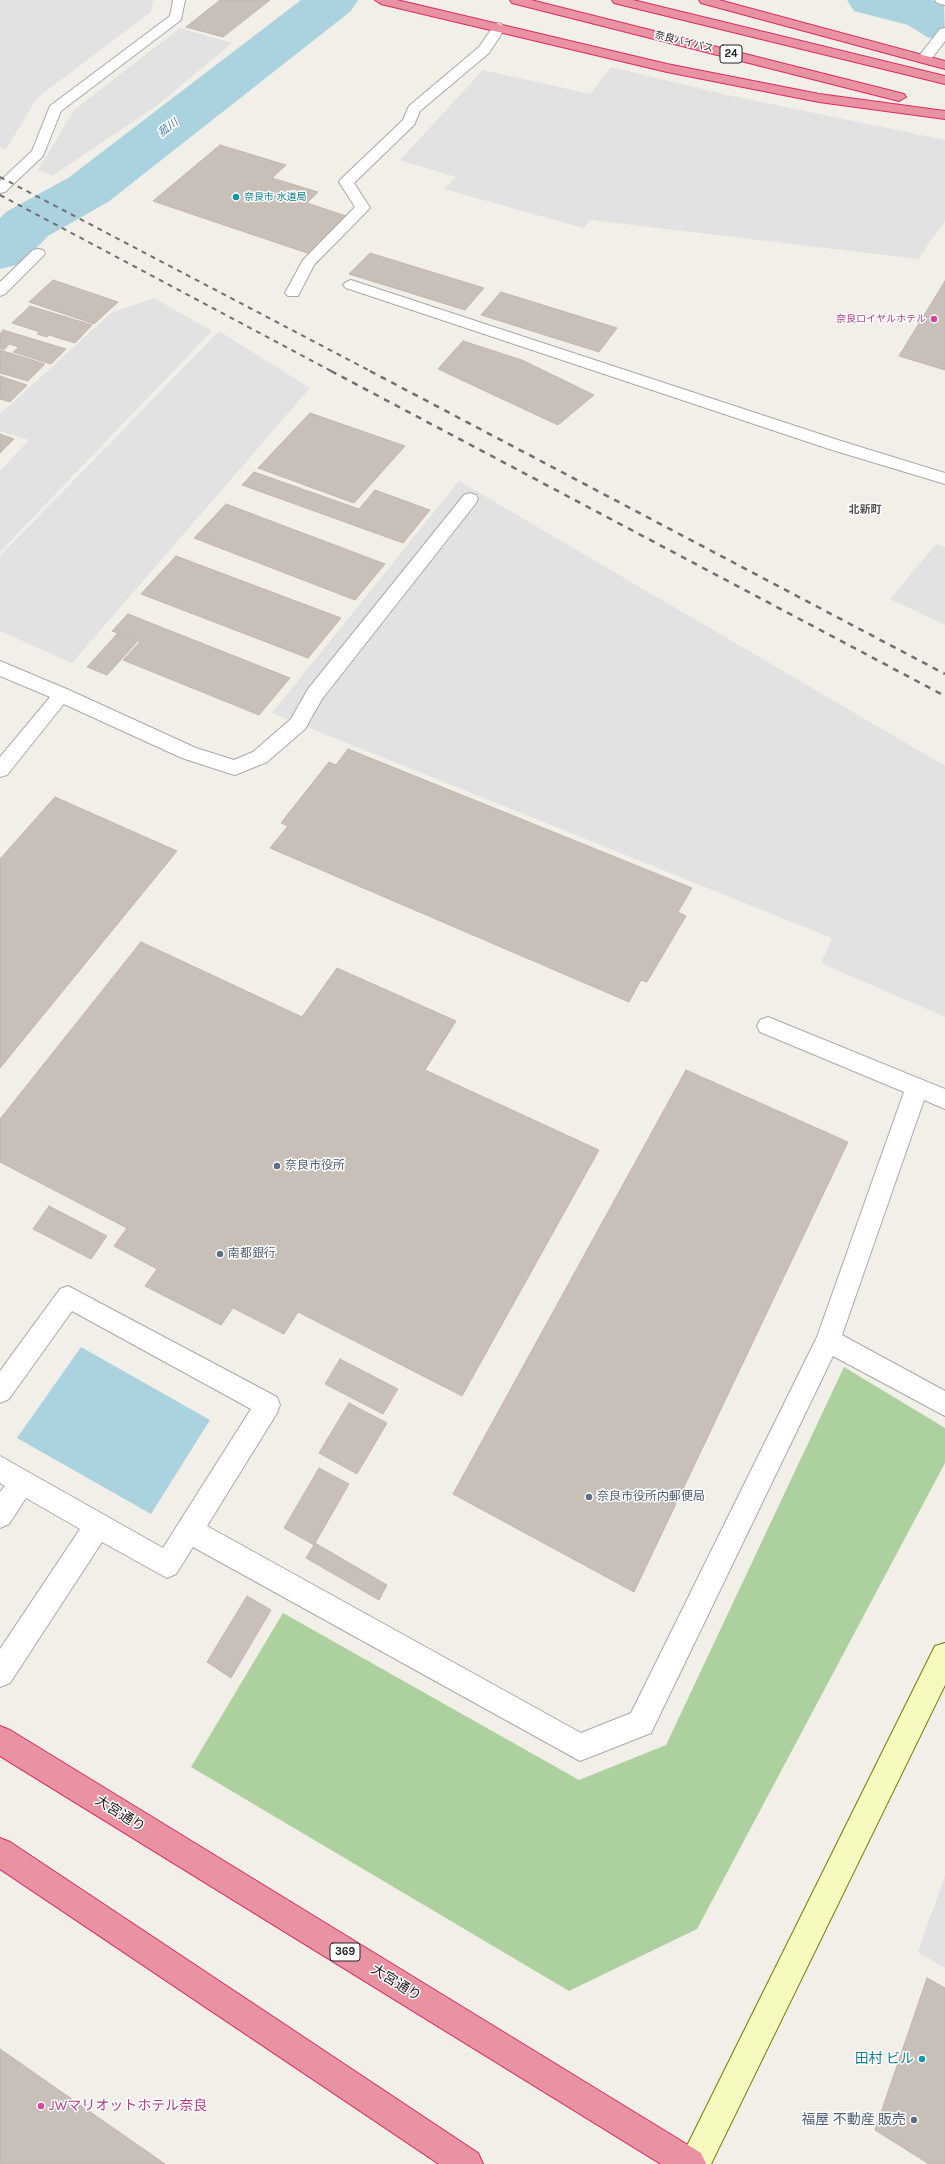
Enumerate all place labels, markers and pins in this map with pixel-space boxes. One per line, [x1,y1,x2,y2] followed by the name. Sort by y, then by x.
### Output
[244,191,306,203] place label: 奈良市 水道局
[231,192,241,202] marker: 奈良市 水道局
[836,313,926,325] place label: 奈良ロイヤルホテル
[929,314,939,324] marker: 奈良ロイヤルホテル
[285,1159,345,1173] place label: 奈良市役所
[272,1161,282,1171] marker: 奈良市役所
[228,1247,276,1261] place label: 南都銀行
[215,1249,225,1259] marker: 南都銀行
[597,1490,705,1504] place label: 奈良市役所内郵便局
[584,1492,594,1502] marker: 奈良市役所内郵便局
[855,2051,914,2067] place label: 田村 ビル
[917,2054,927,2064] marker: 田村 ビル
[49,2098,207,2114] place label: JWマリオットホテル奈良
[36,2101,46,2111] marker: JWマリオットホテル奈良
[801,2112,906,2128] place label: 福屋 不動産 販売
[909,2115,919,2125] marker: 福屋 不動産 販売

